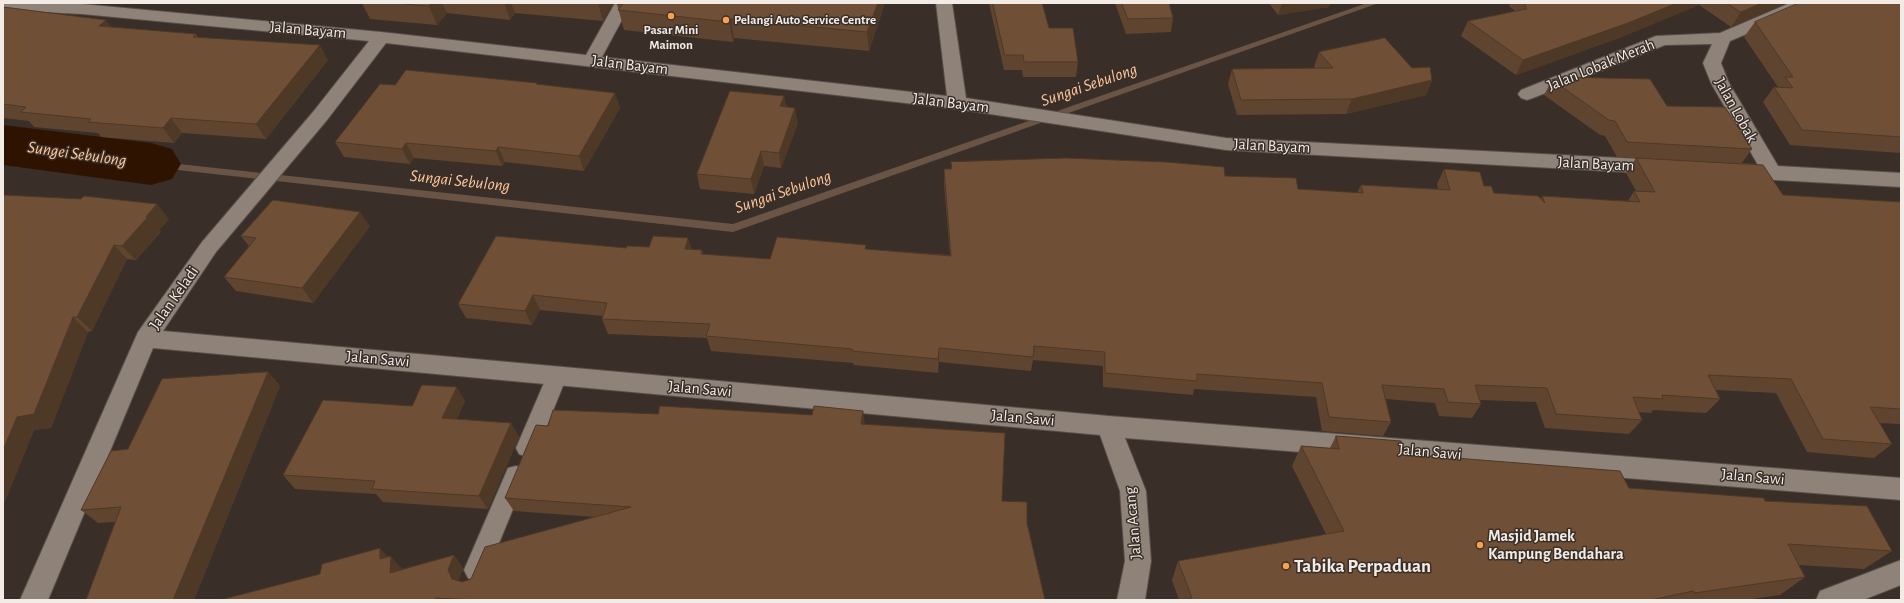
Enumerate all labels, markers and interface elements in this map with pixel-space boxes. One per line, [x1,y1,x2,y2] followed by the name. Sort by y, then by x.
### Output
[666,11,676,21] marker: Pasar Mini Maimon
[734,12,876,28] place label: Pelangi Auto Service Centre
[721,15,731,25] marker: Pelangi Auto Service Centre
[269,17,347,43] street label: Jalan Bayam
[644,22,698,53] place label: Pasar Mini Maimon
[1544,35,1658,95] street label: Jalan Lobak Merah
[591,51,669,79] street label: Jalan Bayam
[1038,59,1140,111] water label: Sungai Sebulong
[1710,74,1762,146] street label: Jalan Lobak
[912,89,990,117] street label: Jalan Bayam
[1233,134,1311,158] street label: Jalan Bayam
[26,137,128,171] water label: Sungei Sebulong
[1557,152,1635,176] street label: Jalan Bayam
[409,166,511,196] water label: Sungai Sebulong
[732,166,834,218] water label: Sungai Sebulong
[145,262,203,334] street label: Jalan Keladi
[346,347,410,371] street label: Jalan Sawi
[668,377,732,401] street label: Jalan Sawi
[991,406,1055,430] street label: Jalan Sawi
[1398,440,1462,464] street label: Jalan Sawi
[1721,465,1785,489] street label: Jalan Sawi
[1120,486,1146,560] street label: Jalan Acang
[1488,526,1624,564] place label: Masjid Jamek Kampung Bendahara
[1475,540,1485,550] marker: Masjid Jamek Kampung Bendahara
[1294,555,1431,577] place label: Tabika Perpaduan
[1281,561,1291,571] marker: Tabika Perpaduan

